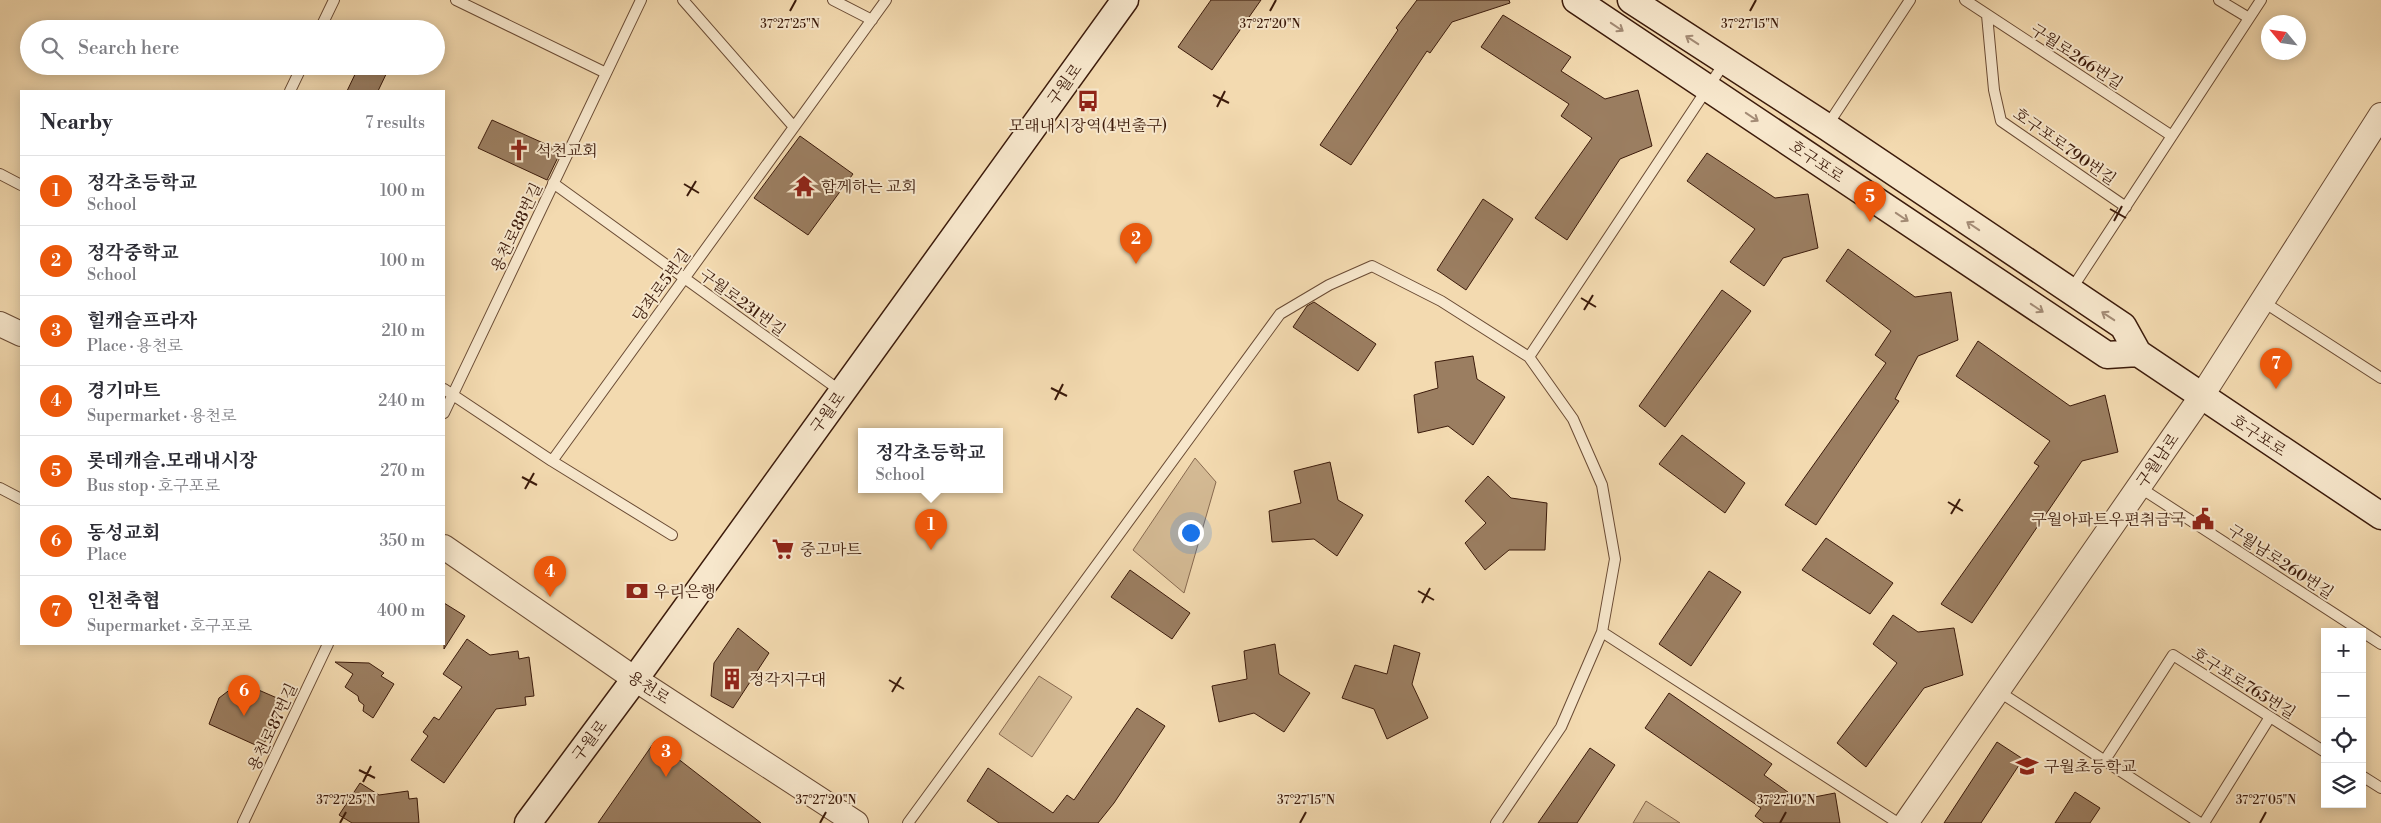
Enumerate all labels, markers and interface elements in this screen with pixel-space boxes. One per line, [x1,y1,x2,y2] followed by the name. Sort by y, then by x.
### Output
[2261,15,2306,60] north arrow
[760,17,820,32] text: 37°27'25"N
[1240,17,1300,32] text: 37°27'20"N
[1721,17,1779,32] text: 37°27'15"N
[20,20,445,75] search box
[2027,20,2126,94] street label: 구월로266번길
[1610,22,1624,32] one-way arrow
[38,34,66,62] icon: search
[1685,35,1699,45] one-way arrow
[78,36,179,60] text: Search here
[1043,60,1087,109] street label: 구월로
[1075,88,1101,114] bus stop icon: 모래내시장역(4번출구)
[2009,104,2120,190] street label: 호구포로790번길
[40,110,113,136] text: Nearby
[1745,112,1759,122] one-way arrow
[365,113,425,133] text: 7 results
[1009,116,1167,136] place label: 모래내시장역(4번출구)
[1785,136,1848,188] street label: 호구포로
[506,137,532,163] church icon: 석천교회
[536,141,598,161] place label: 석천교회
[87,171,197,195] text: 정각초등학교
[791,173,817,199] temple icon: 함께하는 교회
[821,177,917,197] place label: 함께하는 교회
[487,180,547,275] street label: 용천로88번길
[52,181,60,201] text: 1
[380,181,425,201] text: 100 m
[1854,181,1886,222] pin: 5
[87,195,136,215] text: School
[1894,213,1908,223] one-way arrow
[1966,221,1980,231] one-way arrow
[1120,223,1152,264] pin: 2
[87,241,179,265] text: 정각중학교
[628,245,695,326] street label: 당좌로5번길
[51,251,61,271] text: 2
[380,251,425,271] text: 100 m
[87,265,136,285] text: School
[695,265,789,341] street label: 구월로231번길
[2029,303,2043,313] one-way arrow
[87,309,197,333] text: 힐캐슬프라자
[2101,311,2115,322] one-way arrow
[51,321,61,341] text: 3
[381,321,425,341] text: 210 m
[87,336,183,356] text: Place · 용천로
[2260,348,2292,389] pin: 7
[87,379,160,403] text: 경기마트
[806,388,850,437] street label: 구월로
[51,391,61,411] text: 4
[378,391,425,411] text: 240 m
[87,406,236,426] text: Supermarket · 용천로
[2227,411,2290,461] street label: 호구포로
[858,428,1003,493] popup
[2132,429,2184,492] street label: 구월남로
[875,441,986,465] text: 정각초등학교
[87,449,257,473] text: 롯데캐슬.모래내시장
[51,461,61,481] text: 5
[380,461,425,481] text: 270 m
[875,465,925,485] text: School
[87,476,220,496] text: Bus stop · 호구포로
[2190,506,2216,532] public building icon: 구월아파트우편취급국
[915,509,947,550] pin: 1
[2031,510,2187,530] place label: 구월아파트우편취급국
[1178,520,1204,546] your location
[2224,520,2337,603] street label: 구월남로260번길
[87,521,160,545] text: 동성교회
[51,531,61,551] text: 6
[379,531,425,551] text: 350 m
[770,536,796,562] supermarket icon: 중고마트
[800,540,862,560] place label: 중고마트
[87,545,127,565] text: Place
[534,556,566,597] pin: 4
[624,578,650,604] bank icon: 우리은행
[654,582,716,602] place label: 우리은행
[87,589,160,613] text: 인천축협
[51,601,61,621] text: 7
[377,601,425,621] text: 400 m
[87,616,252,636] text: Supermarket · 호구포로
[2321,628,2366,808] map controls
[2321,628,2366,673] button: +
[2188,644,2299,724] street label: 호구포로765번길
[719,666,745,692] building icon: 정각지구대
[624,667,674,709] street label: 용천로
[749,670,826,690] place label: 정각지구대
[2321,673,2366,718] button: −
[228,675,260,716] pin: 6
[244,680,302,775] street label: 용천로87번길
[568,716,612,765] street label: 구월로
[2321,718,2366,763] button: locate
[650,736,682,777] pin: 3
[2014,753,2040,779] school or university icon: 구월초등학교
[2044,757,2137,777] place label: 구월초등학교
[2321,763,2366,808] button: layers
[316,793,376,808] text: 37°27'25"N
[796,793,856,808] text: 37°27'20"N
[1277,793,1335,808] text: 37°27'15"N
[1757,793,1815,808] text: 37°27'10"N
[2236,793,2296,808] text: 37°27'05"N

